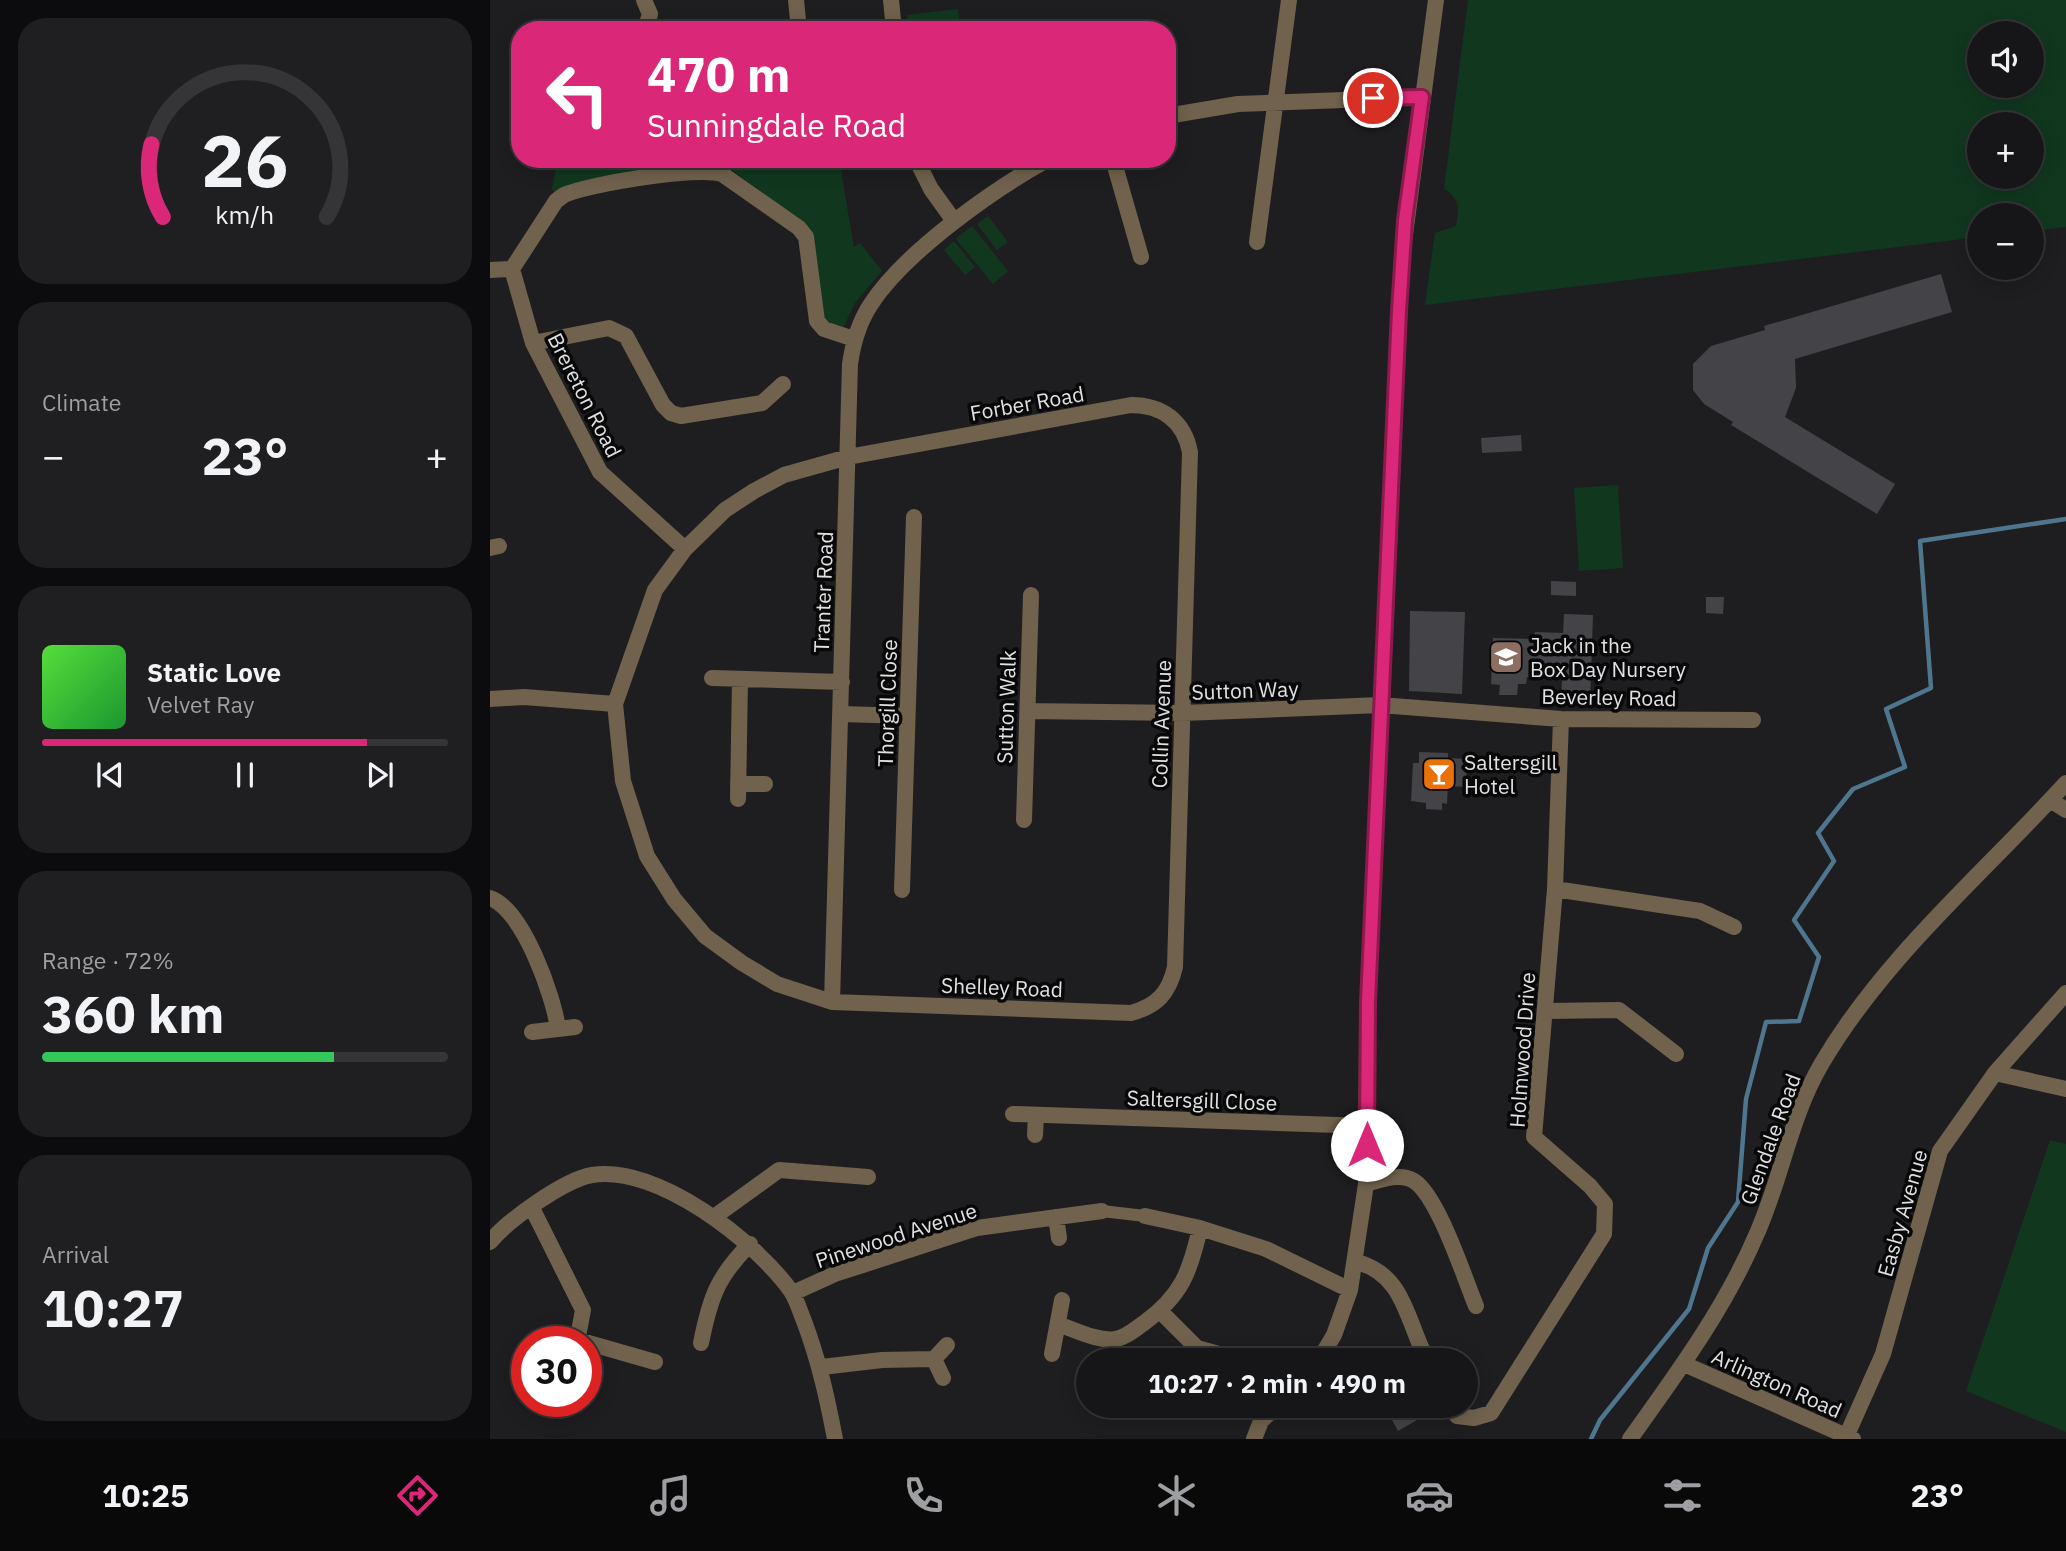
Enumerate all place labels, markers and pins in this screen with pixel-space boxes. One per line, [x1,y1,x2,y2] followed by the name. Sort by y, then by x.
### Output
[1343,68,1403,128] pin
[1530,631,1687,683] place label: Jack in the Box Day Nursery
[1487,638,1525,676] school or university icon: Jack in the Box Day Nursery
[1464,748,1558,800] place label: Saltersgill Hotel
[1420,755,1458,793] bar icon: Saltersgill Hotel

